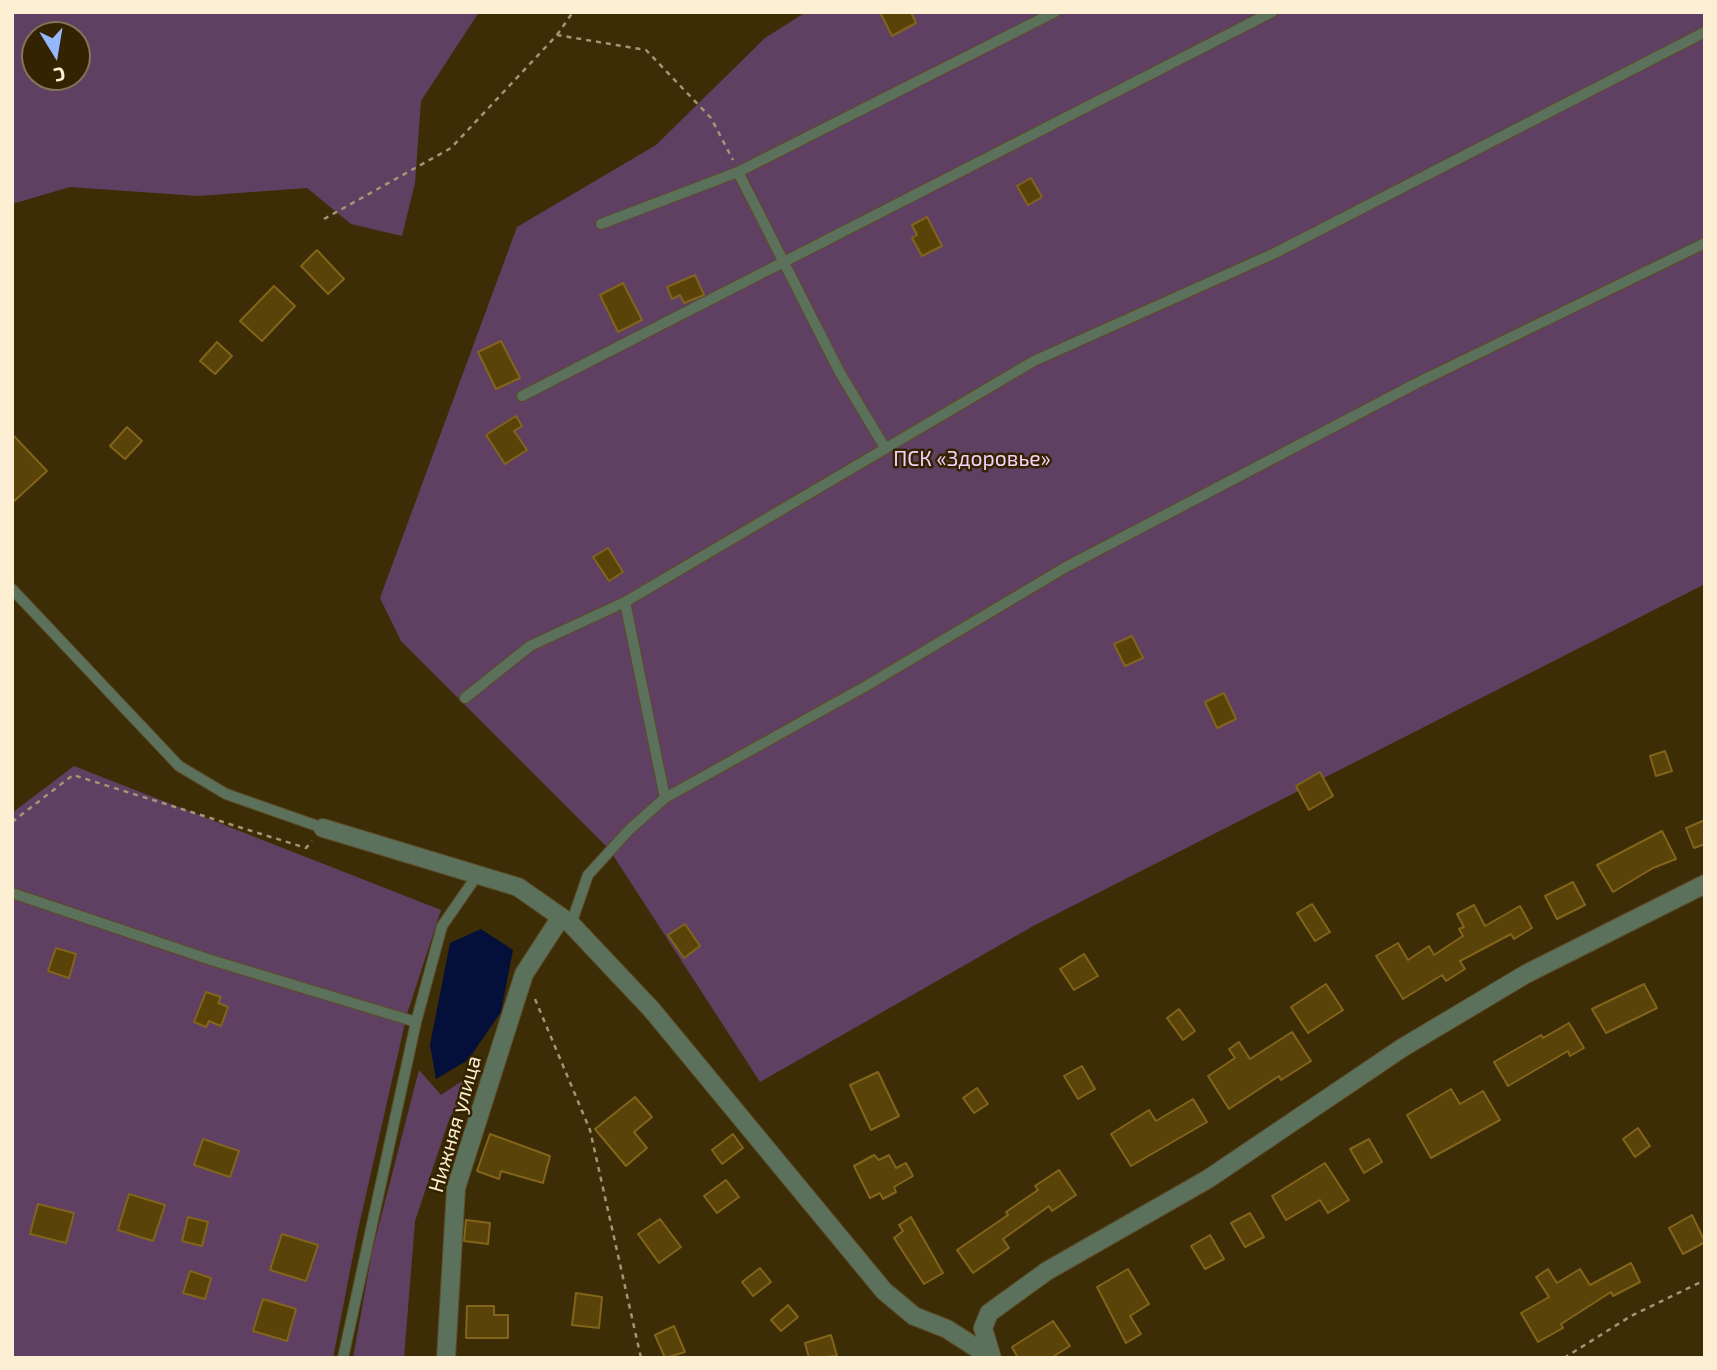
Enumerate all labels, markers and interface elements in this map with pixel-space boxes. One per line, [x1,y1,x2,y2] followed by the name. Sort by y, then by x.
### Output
[21,21,91,91] north arrow
[52,63,67,87] text: С
[893,446,1051,472] park label: ПСК «Здоровье»
[423,1053,487,1195] street label: Нижняя улица

